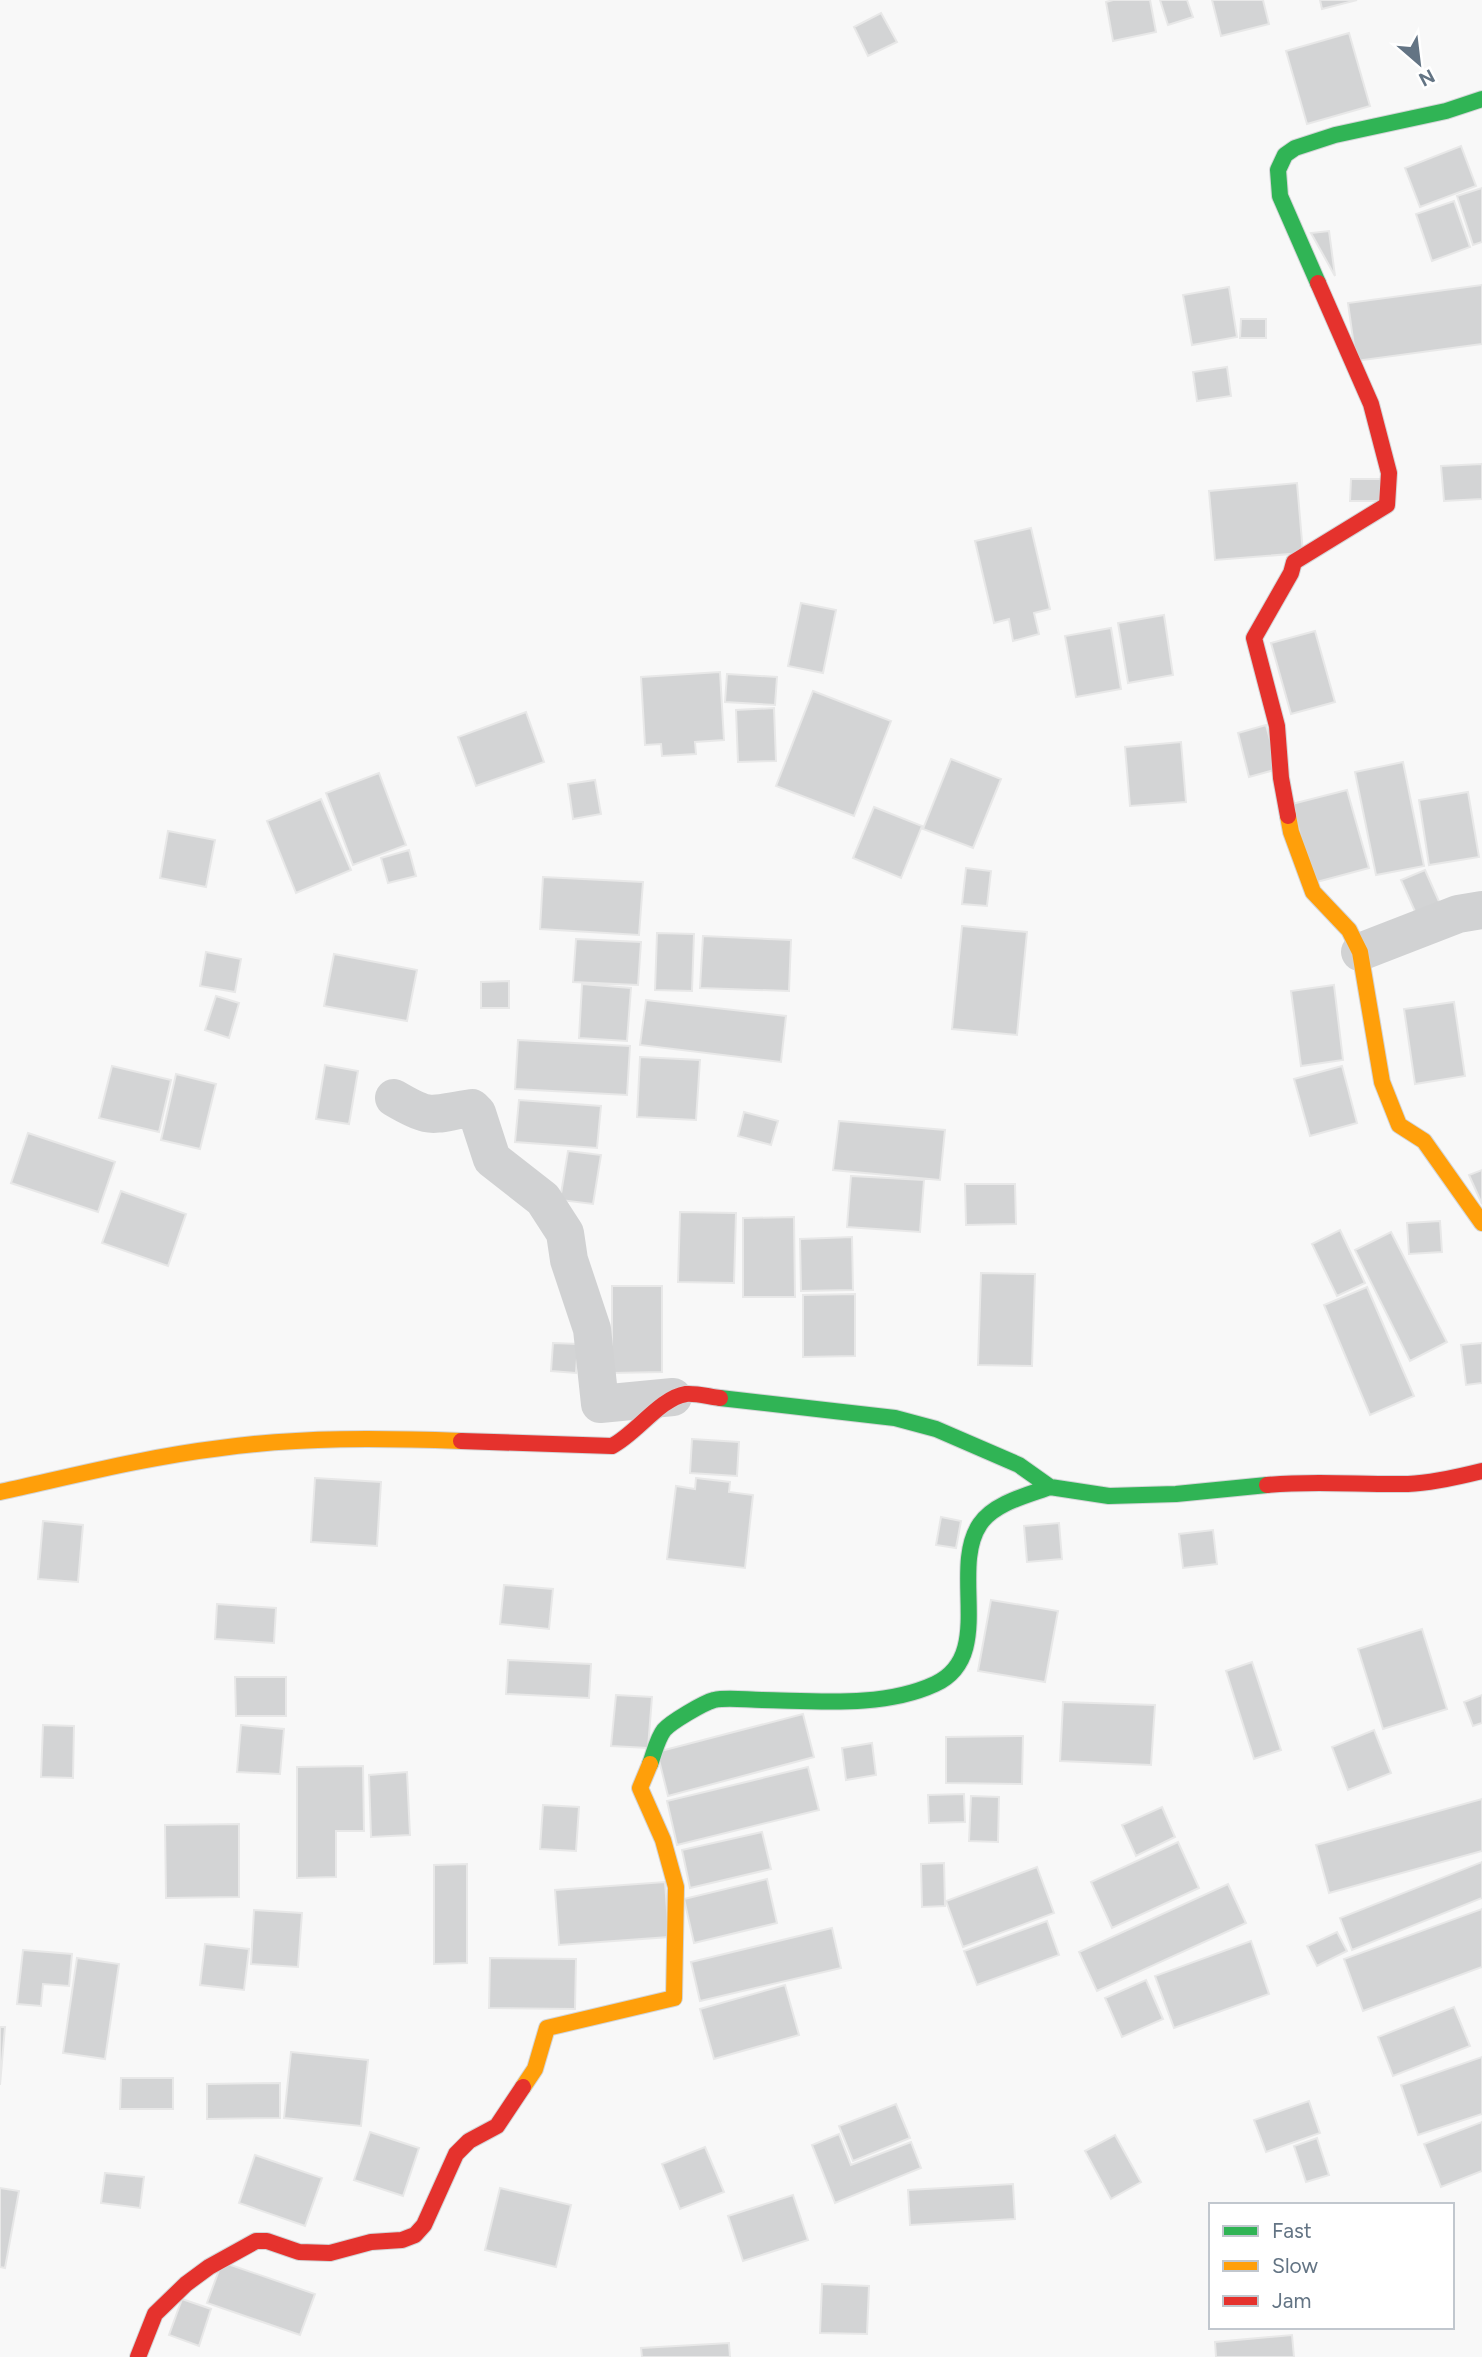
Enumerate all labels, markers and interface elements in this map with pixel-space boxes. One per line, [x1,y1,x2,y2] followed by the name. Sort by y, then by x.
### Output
[1384,28,1454,98] north arrow
[1415,64,1439,91] text: N
[1209,2203,1454,2329] legend
[1272,2218,1312,2243] text: Fast
[1272,2253,1318,2278] text: Slow
[1272,2288,1311,2313] text: Jam

